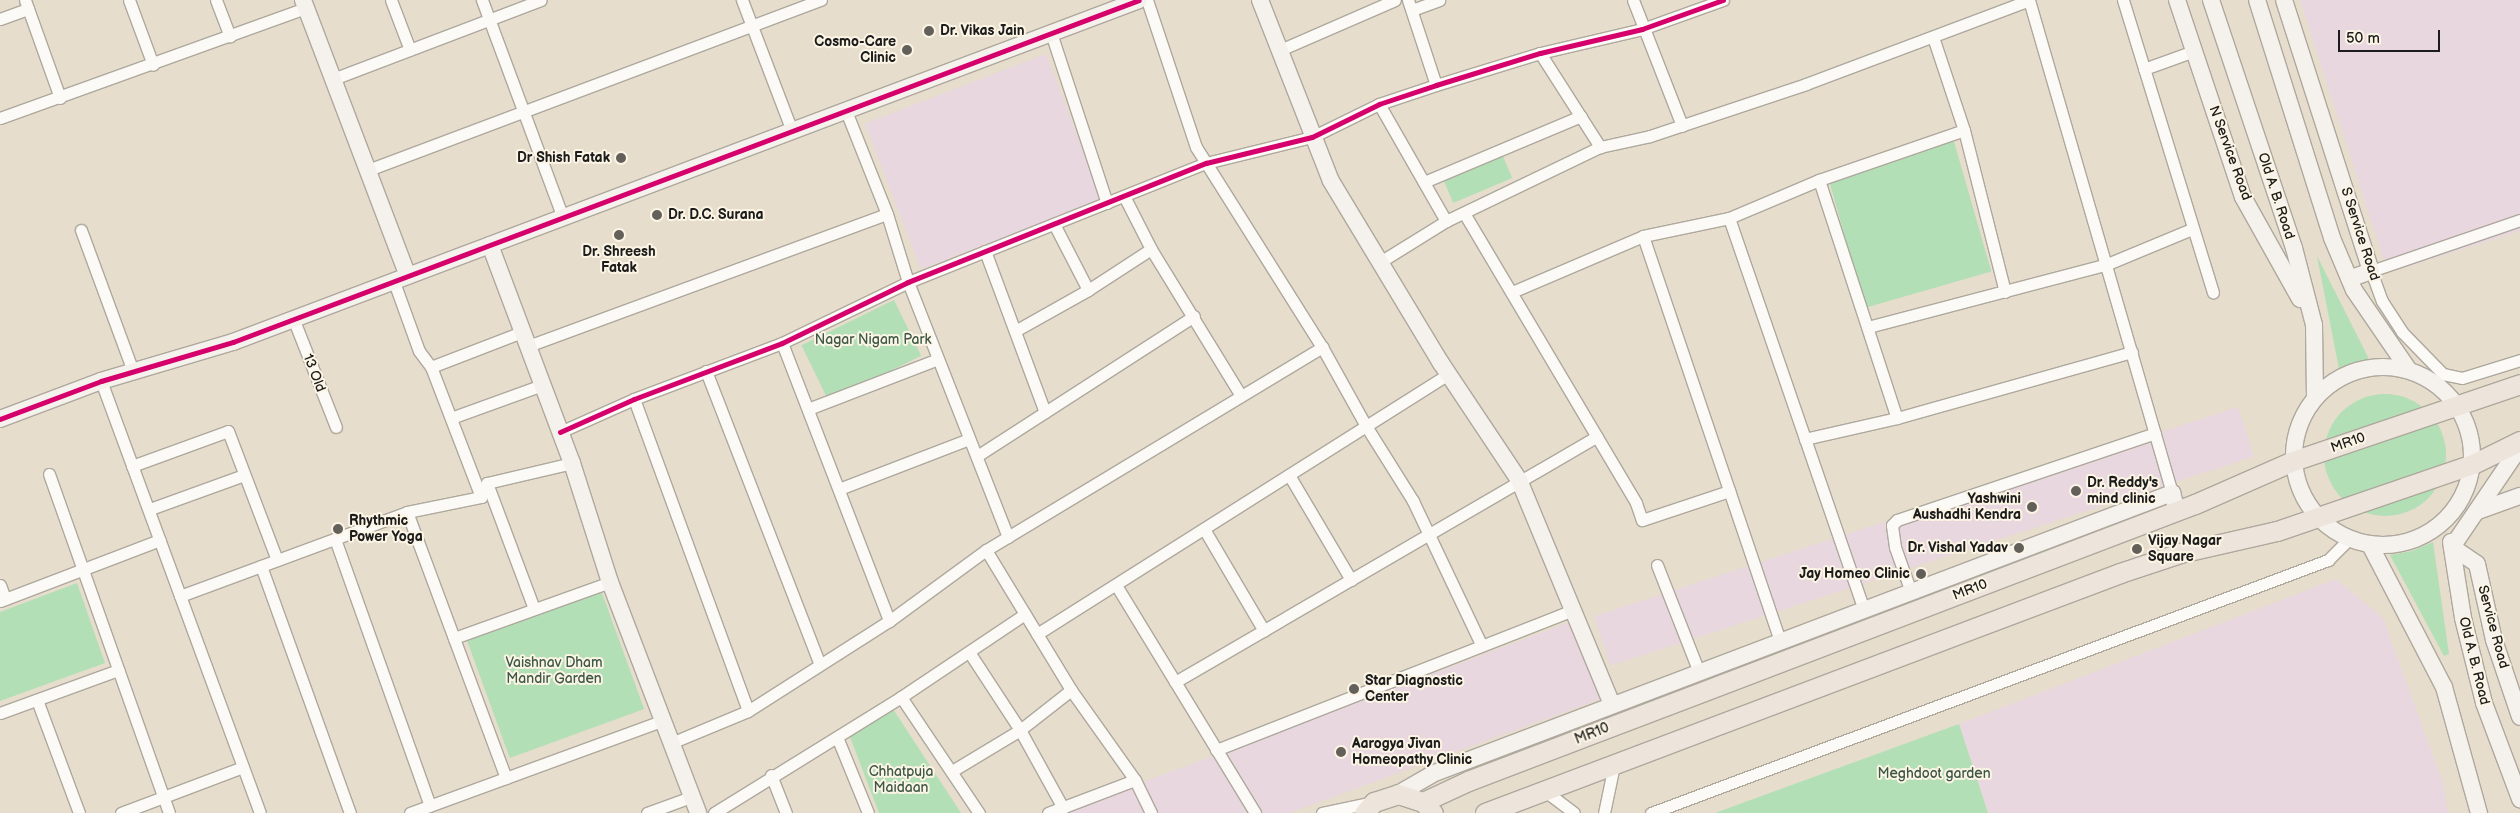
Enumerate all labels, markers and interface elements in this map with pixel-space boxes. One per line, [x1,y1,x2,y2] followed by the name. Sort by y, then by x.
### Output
[2340,20,2442,52] scale bar
[940,23,1025,39] place label: Dr. Vikas Jain
[922,24,936,38] marker: Dr. Vikas Jain
[2346,29,2380,48] text: 50 m
[814,34,896,66] place label: Cosmo-Care Clinic
[900,43,914,57] marker: Cosmo-Care Clinic
[2205,103,2255,203] street label: N Service Road
[517,150,610,166] place label: Dr Shish Fatak
[614,151,628,165] marker: Dr Shish Fatak
[2254,151,2298,241] street label: Old A. B. Road
[2337,185,2383,283] street label: S Service Road
[668,207,764,223] place label: Dr. D.C. Surana
[650,208,664,222] marker: Dr. D.C. Surana
[612,228,626,242] marker: Dr. Shreesh Fatak
[582,244,656,276] place label: Dr. Shreesh Fatak
[815,332,931,348] park label: Nagar Nigam Park
[299,352,329,394] street label: 13 Old
[2328,429,2368,457] street label: MR10
[2087,475,2158,508] place label: Dr. Reddy's mind clinic
[2069,484,2083,498] marker: Dr. Reddy's mind clinic
[1913,491,2021,524] place label: Yashwini Aushadhi Kendra
[2025,500,2039,514] marker: Yashwini Aushadhi Kendra
[349,513,423,546] place label: Rhythmic Power Yoga
[331,522,345,536] marker: Rhythmic Power Yoga
[2148,533,2222,566] place label: Vijay Nagar Square
[1907,540,2008,556] place label: Dr. Vishal Yadav
[2012,541,2026,555] marker: Dr. Vishal Yadav
[2130,542,2144,556] marker: Vijay Nagar Square
[1799,566,1910,582] place label: Jay Homeo Clinic
[1914,567,1928,581] marker: Jay Homeo Clinic
[1950,576,1990,604] street label: MR10
[2474,584,2512,670] street label: Service Road
[2455,615,2493,707] street label: Old A. B. Road
[505,655,603,688] park label: Vaishnav Dham Mandir Garden
[1365,673,1463,706] place label: Star Diagnostic Center
[1347,682,1361,696] marker: Star Diagnostic Center
[1572,720,1612,748] street label: MR10
[1352,736,1473,769] place label: Aarogya Jivan Homeopathy Clinic
[1334,745,1348,759] marker: Aarogya Jivan Homeopathy Clinic
[869,764,933,796] park label: Chhatpuja Maidaan
[1877,766,1991,782] park label: Meghdoot garden

